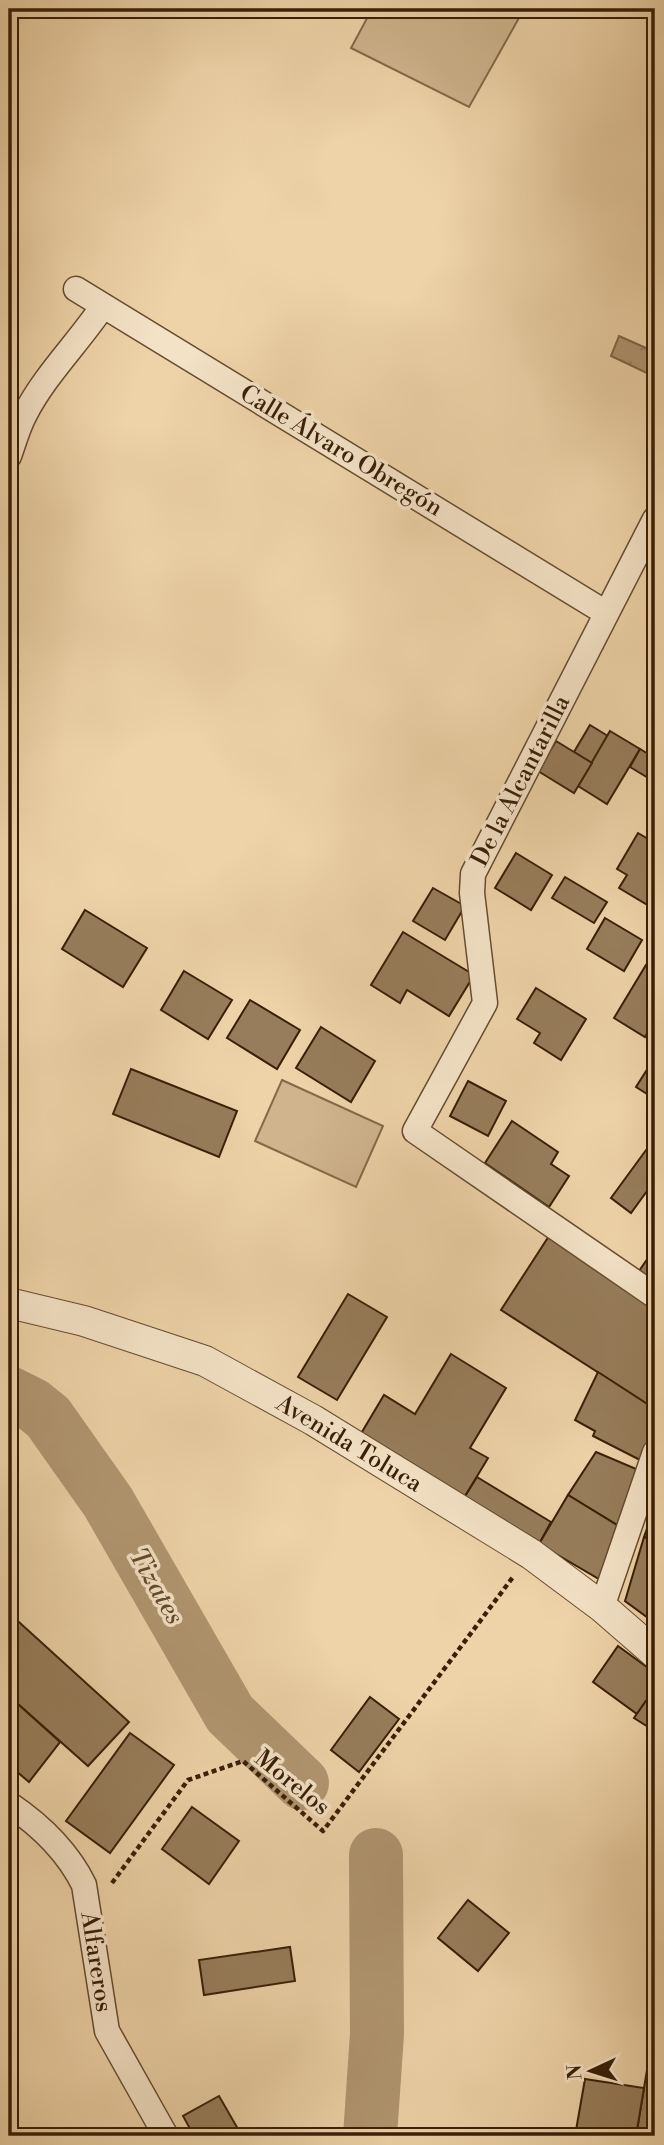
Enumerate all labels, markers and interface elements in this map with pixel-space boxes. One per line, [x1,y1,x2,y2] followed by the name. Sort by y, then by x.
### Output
[234,378,448,523] street label: Calle Álvaro Obregón
[465,690,577,872] street label: De la Alcantarilla
[270,1388,428,1500] street label: Avenida Toluca
[121,1542,191,1630] water label: Tizates
[248,1744,336,1822] street label: Morelos
[73,1909,119,2014] street label: Alfareros
[556,2036,626,2106] north arrow
[563,2064,588,2080] text: N

